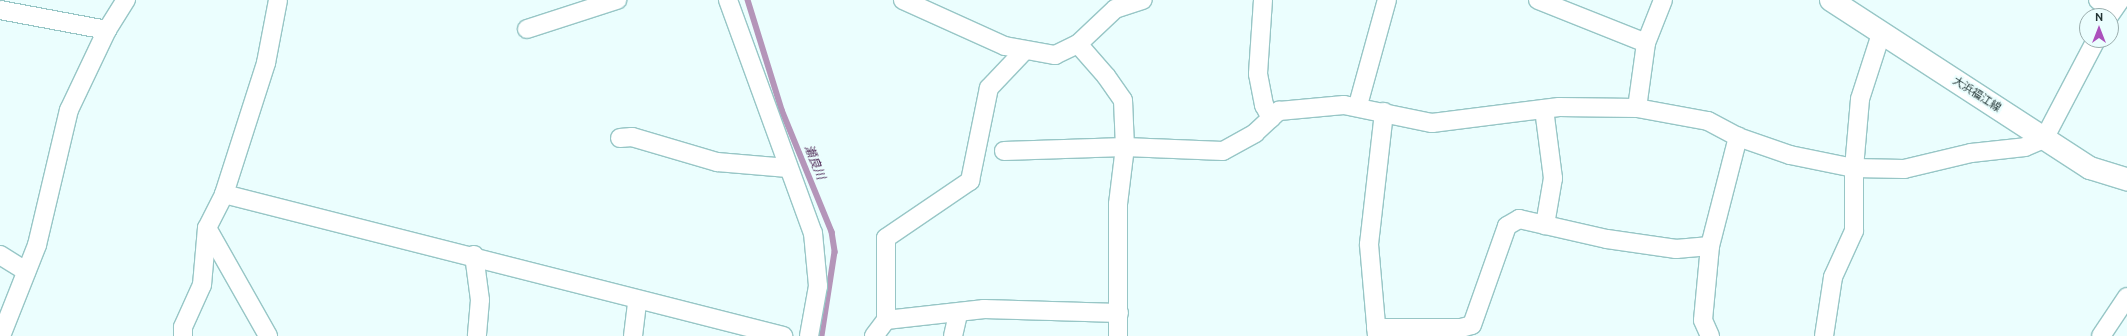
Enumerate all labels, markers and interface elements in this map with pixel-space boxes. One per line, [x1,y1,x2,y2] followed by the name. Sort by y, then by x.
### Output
[2079,8,2119,48] north arrow
[2095,11,2103,23] text: N
[1950,73,2004,115] street label: 大浜福江線
[802,143,828,181] water label: 瀬良川

